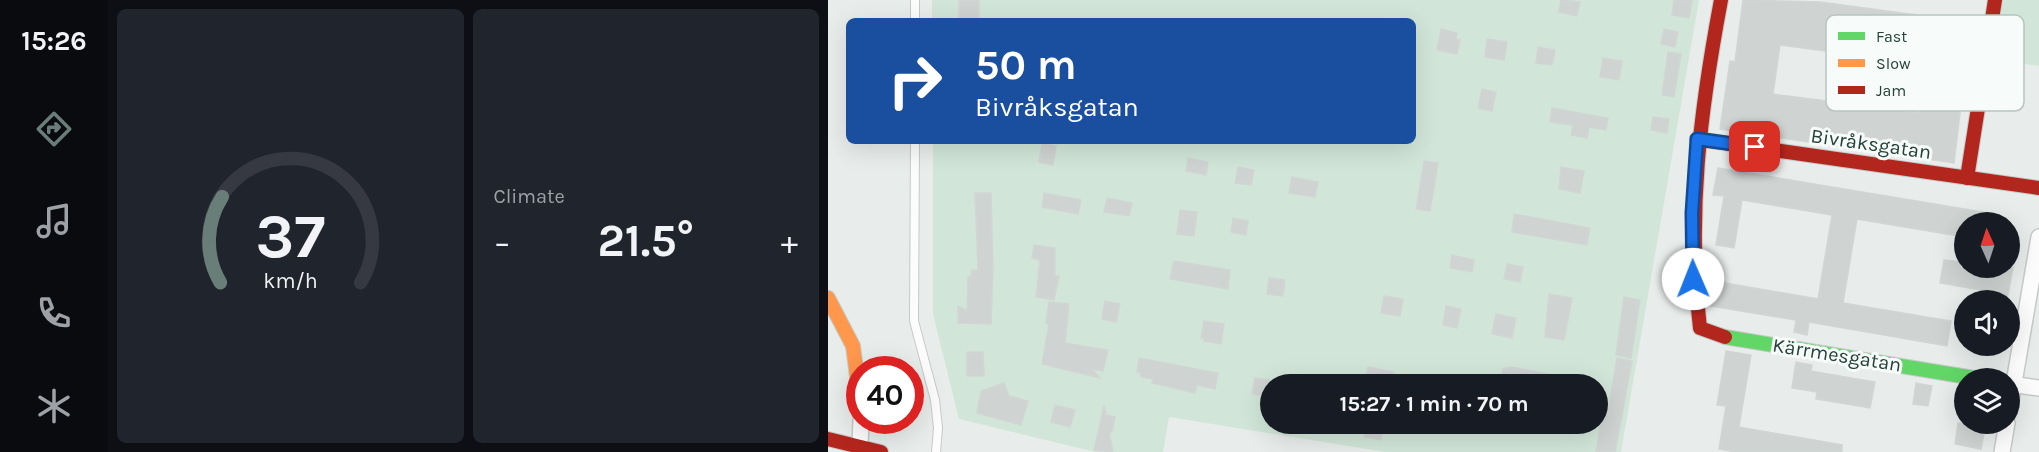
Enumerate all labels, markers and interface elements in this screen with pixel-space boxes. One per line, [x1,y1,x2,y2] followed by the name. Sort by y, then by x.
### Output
[1826,15,2024,111] legend
[21,25,87,57] text: 15:26
[1876,27,1907,46] text: Fast
[975,40,1077,90] text: 50 m
[876,42,954,120] icon: right
[1876,54,1911,73] text: Slow
[1876,81,1906,100] text: Jam
[975,91,1139,123] text: Bivråksgatan
[33,108,75,150] icon: directions
[1729,121,1780,172] pin
[1809,124,1933,164] street label: Bivråksgatan
[1738,130,1771,163] icon: arrive
[494,185,565,208] text: Climate
[33,200,75,242] icon: music
[255,200,325,273] text: 37
[1954,212,2020,278] north arrow
[1954,212,2020,434] map controls
[597,215,694,267] text: 21.5°
[494,223,511,261] text: −
[781,223,798,261] text: +
[1661,247,1725,311] position arrow
[263,268,317,293] text: km/h
[1954,290,2020,356] button: sound
[33,292,75,334] icon: phone
[1771,333,1903,377] street label: Kärrmesgatan
[846,356,924,434] speed limit sign: 40
[1954,368,2020,434] button: layers
[33,385,75,427] icon: climate
[1339,391,1529,417] text: 15:27 · 1 min · 70 m

